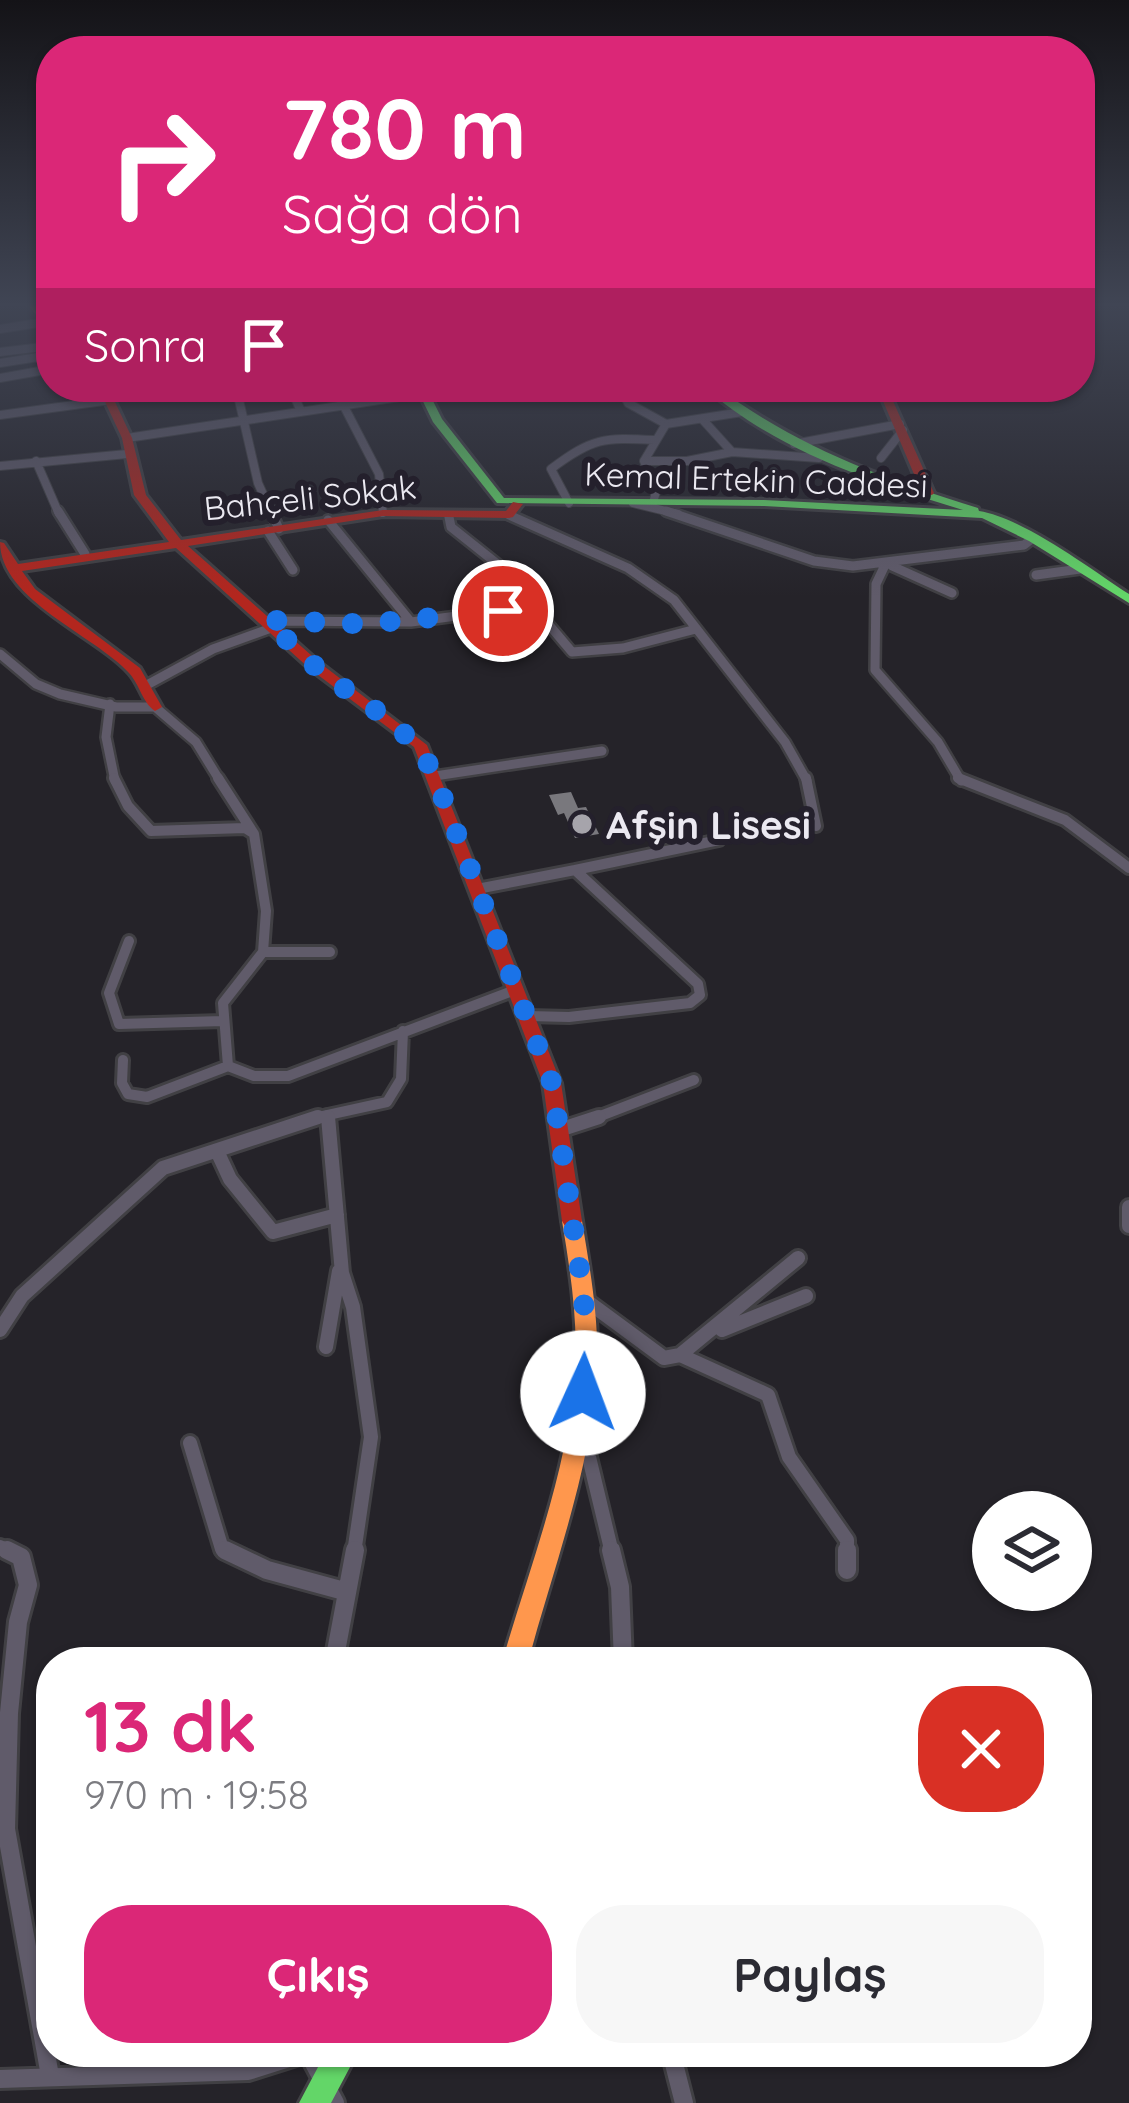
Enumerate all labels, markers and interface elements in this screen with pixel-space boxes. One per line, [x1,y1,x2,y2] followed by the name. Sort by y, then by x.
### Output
[282,75,527,180] text: 780 m
[84,84,240,240] icon: right
[282,179,523,247] text: Sağa dön
[231,312,297,378] icon: arrive
[84,317,207,373] text: Sonra
[584,453,928,505] street label: Kemal Ertekin Caddesi
[202,465,418,529] street label: Bahçeli Sokak
[452,560,554,662] pin
[470,578,536,644] icon: arrive
[606,800,811,849] place label: Afşin Lisesi
[569,811,595,837] marker: Afşin Lisesi
[520,1330,646,1456] position arrow
[972,1491,1092,1611] map controls
[972,1491,1092,1611] button: layers
[84,1680,257,1770] text: 13 dk
[918,1686,1044,1812] button: close
[84,1770,309,1819] text: 970 m · 19:58
[84,1905,552,2043] button: Çıkış
[576,1905,1044,2043] button: Paylaş

